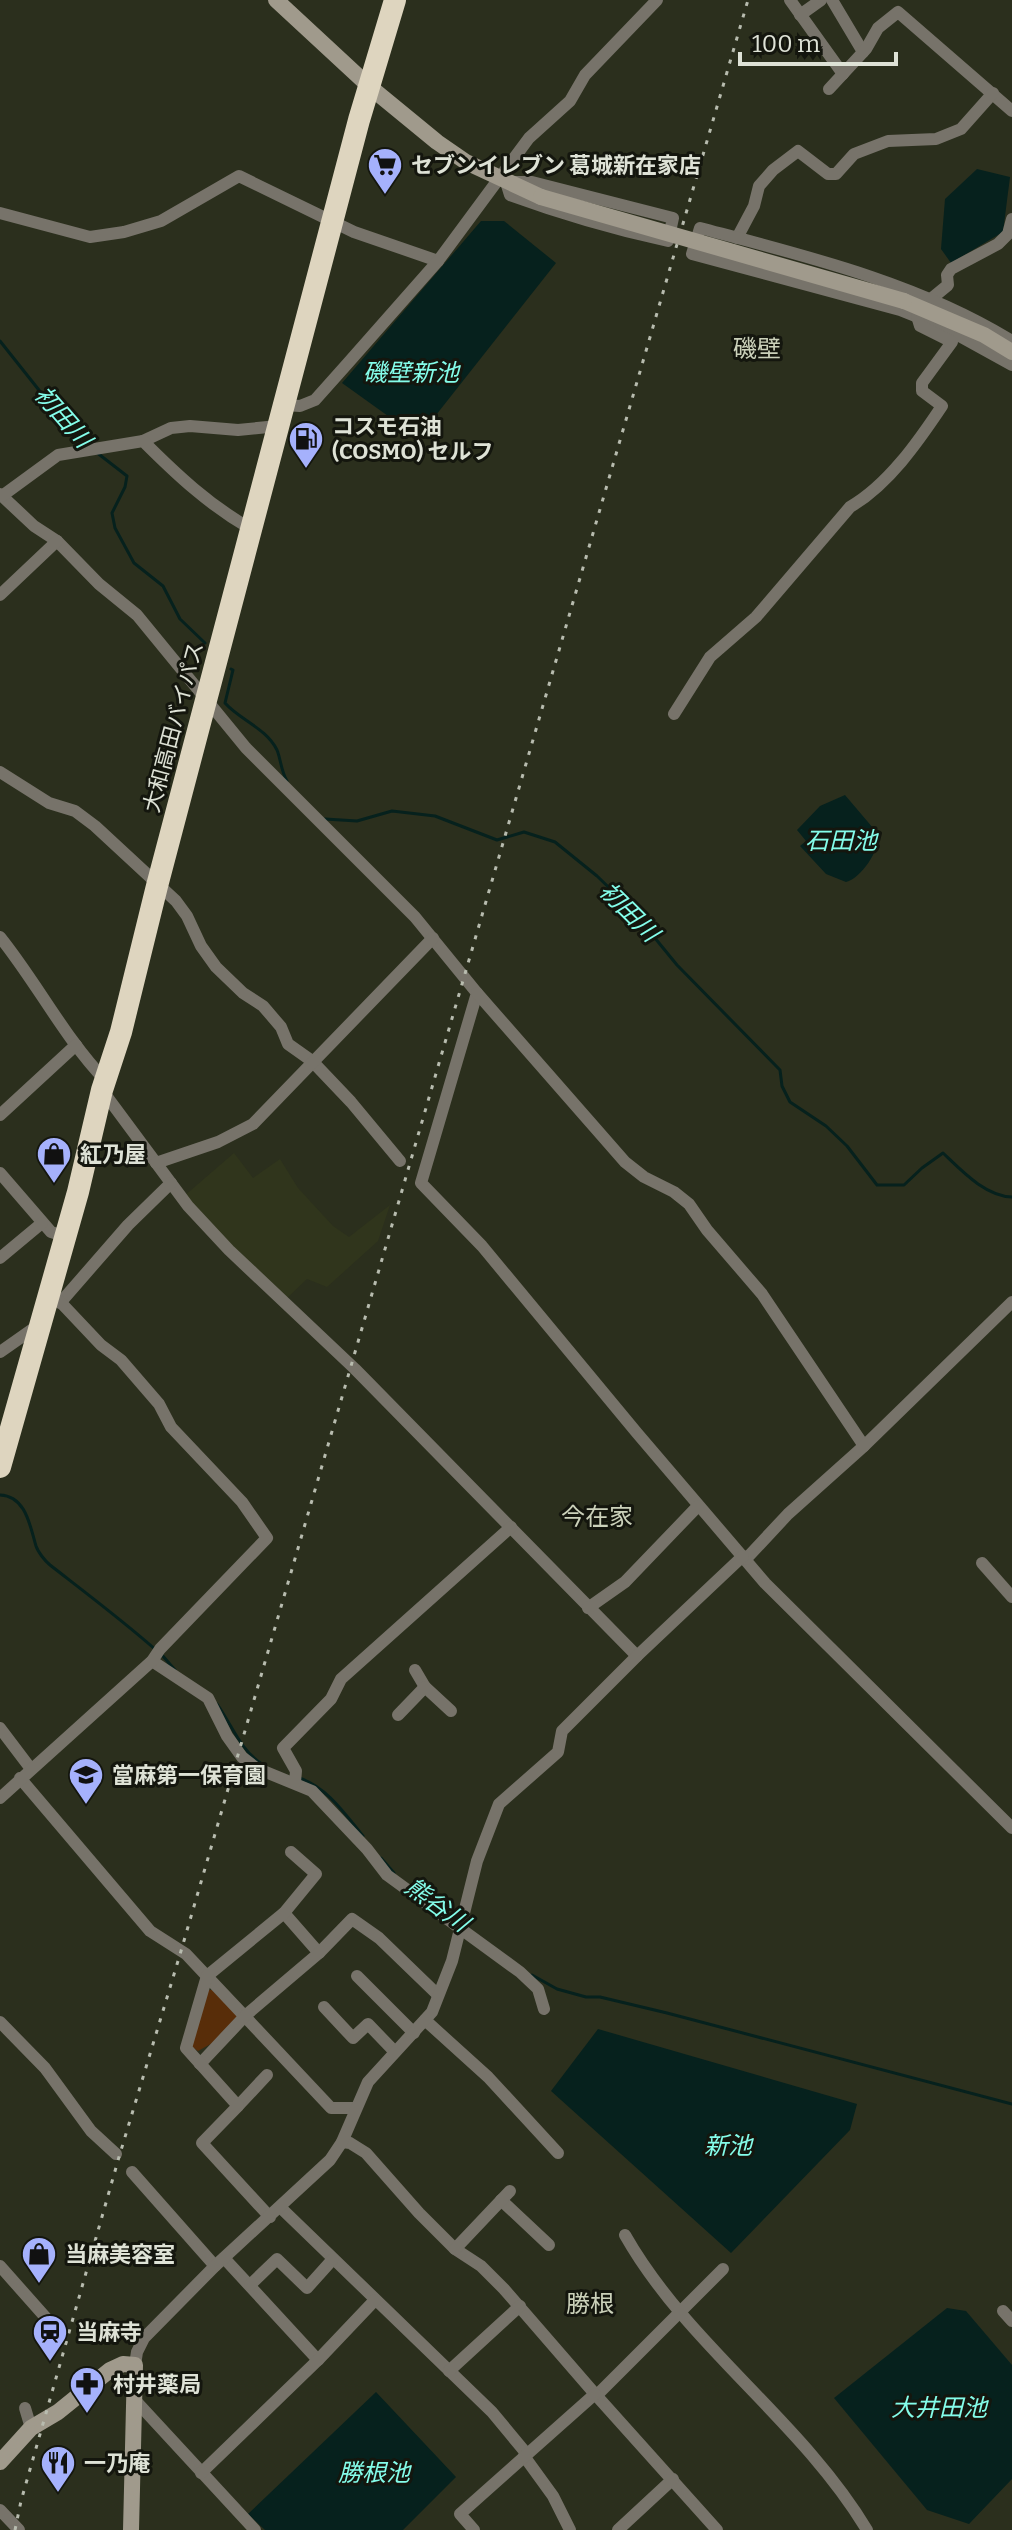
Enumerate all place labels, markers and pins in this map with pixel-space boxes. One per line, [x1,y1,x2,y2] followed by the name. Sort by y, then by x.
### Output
[366,146,404,196] supermarket icon: セブンイレブン 葛城新在家店
[411,152,701,179] place label: セブンイレブン 葛城新在家店
[332,413,494,465] place label: コスモ石油 (COSMO) セルフ
[287,420,325,470] fuel station icon: コスモ石油 (COSMO) セルフ
[35,1135,73,1185] shop icon: 紅乃屋
[80,1141,146,1168] place label: 紅乃屋
[67,1756,105,1806] school or university icon: 當麻第一保育園
[112,1762,266,1789] place label: 當麻第一保育園
[20,2235,58,2285] shop icon: 当麻美容室
[65,2241,175,2268] place label: 当麻美容室
[31,2313,69,2363] station icon: 当麻寺
[76,2319,142,2346] place label: 当麻寺
[68,2365,106,2415] pharmacy icon: 村井薬局
[113,2371,201,2398] place label: 村井薬局
[39,2444,77,2494] restaurant icon: 一乃庵
[84,2450,150,2477] place label: 一乃庵

